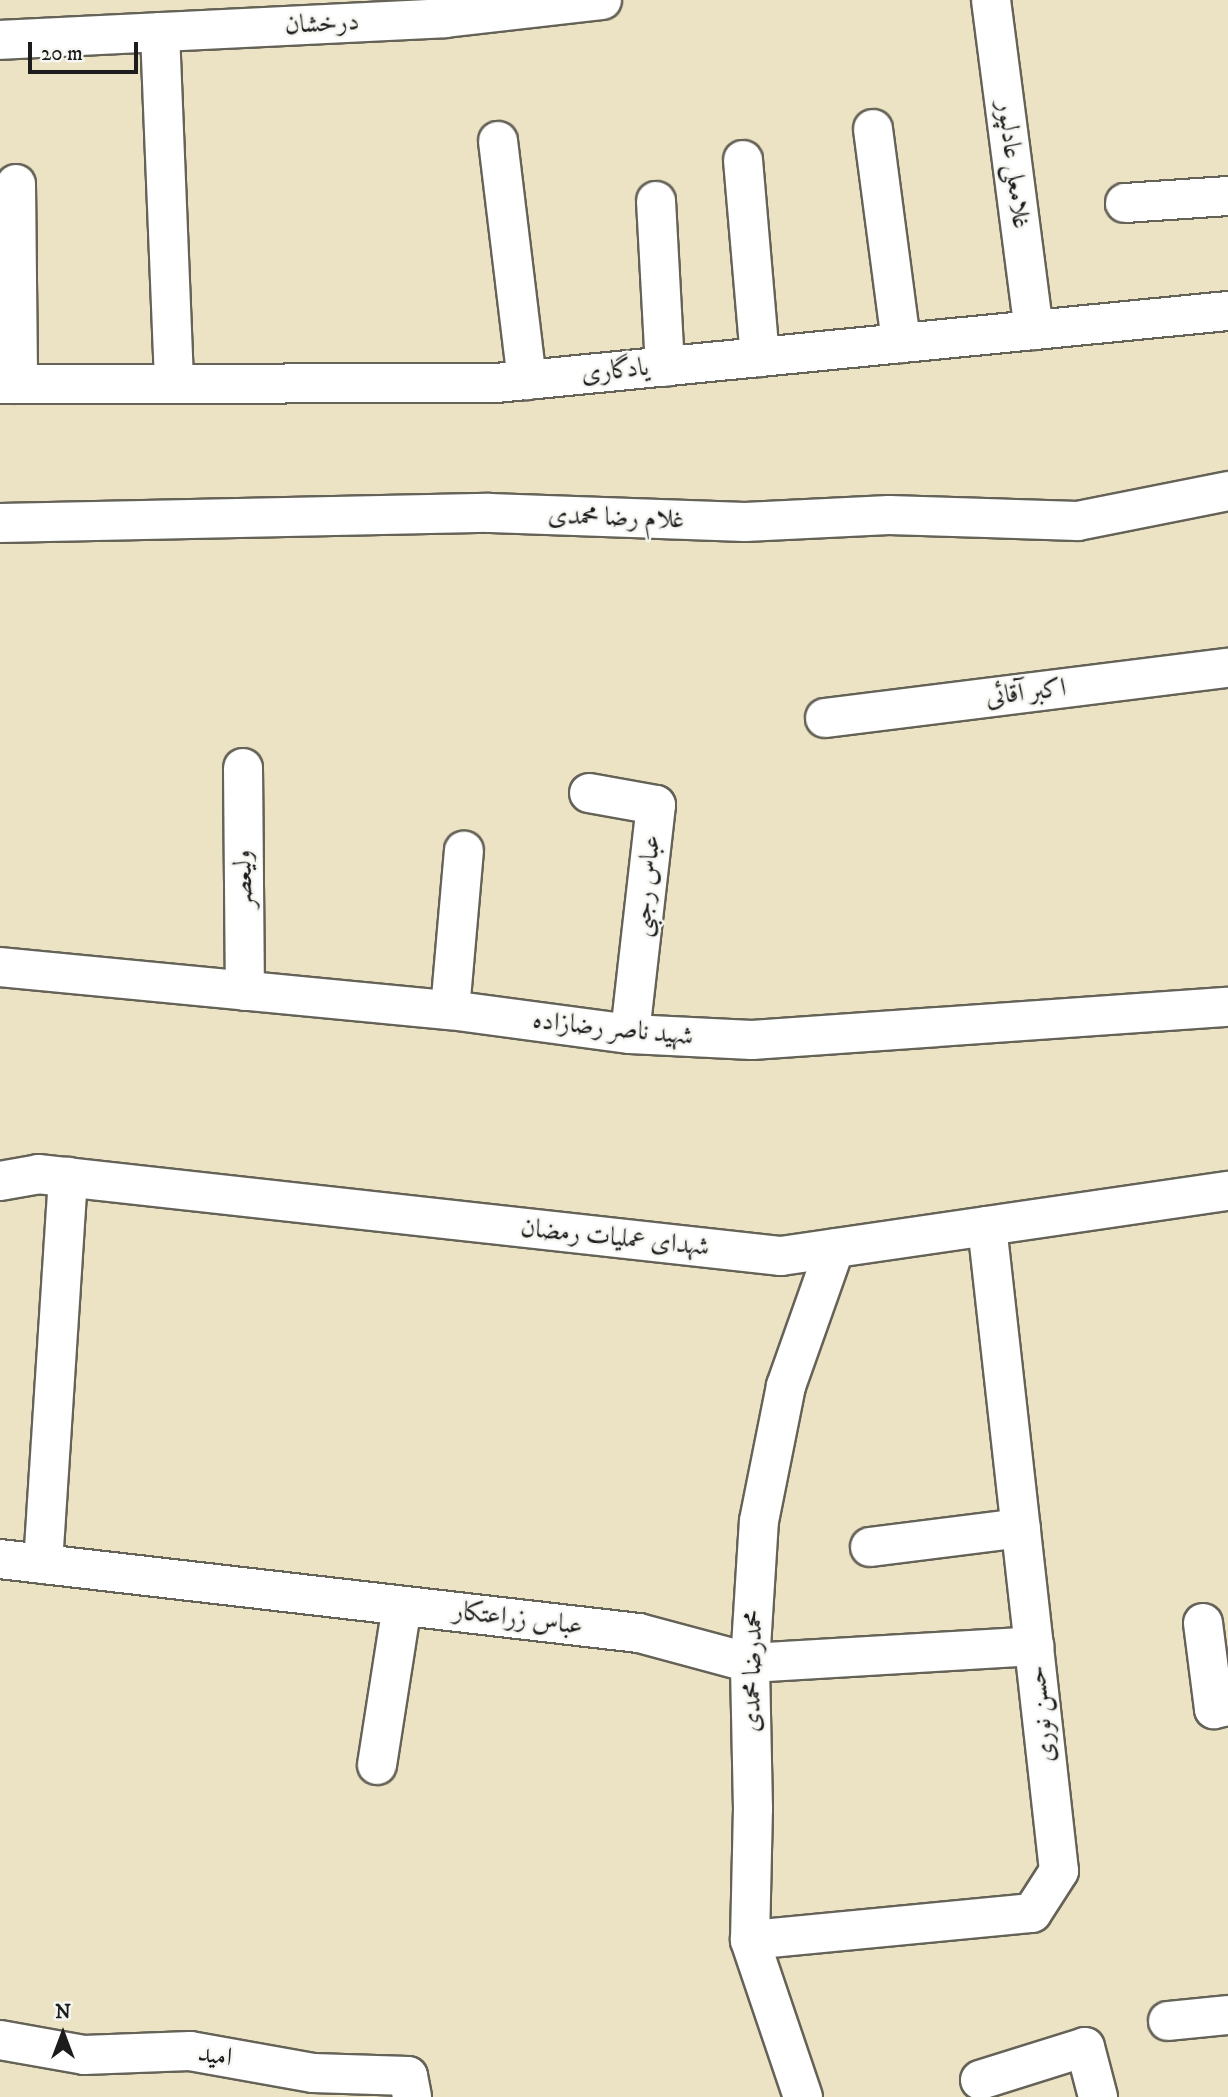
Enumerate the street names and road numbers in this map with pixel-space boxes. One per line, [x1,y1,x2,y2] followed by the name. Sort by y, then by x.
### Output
[284,6,360,42] street label: درخشان
[990,99,1036,231] street label: غلامعلی عادلپور
[580,352,650,390] street label: یادگاری
[547,500,685,536] street label: غلام رضا محمدی
[984,673,1068,713] street label: اکبر آقائی
[626,833,668,939] street label: عباس رجبی
[228,850,260,908] street label: ولیعصر
[531,1005,695,1053] street label: شهید ناصر رضازاده
[519,1213,711,1263] street label: شهدای عملیات رمضان
[451,1596,585,1642] street label: عباس زراعتکار
[736,1610,770,1732] street label: محمدرضا محمدی
[1021,1664,1063,1764] street label: حسن نوری
[196,2038,234,2074] street label: امید

